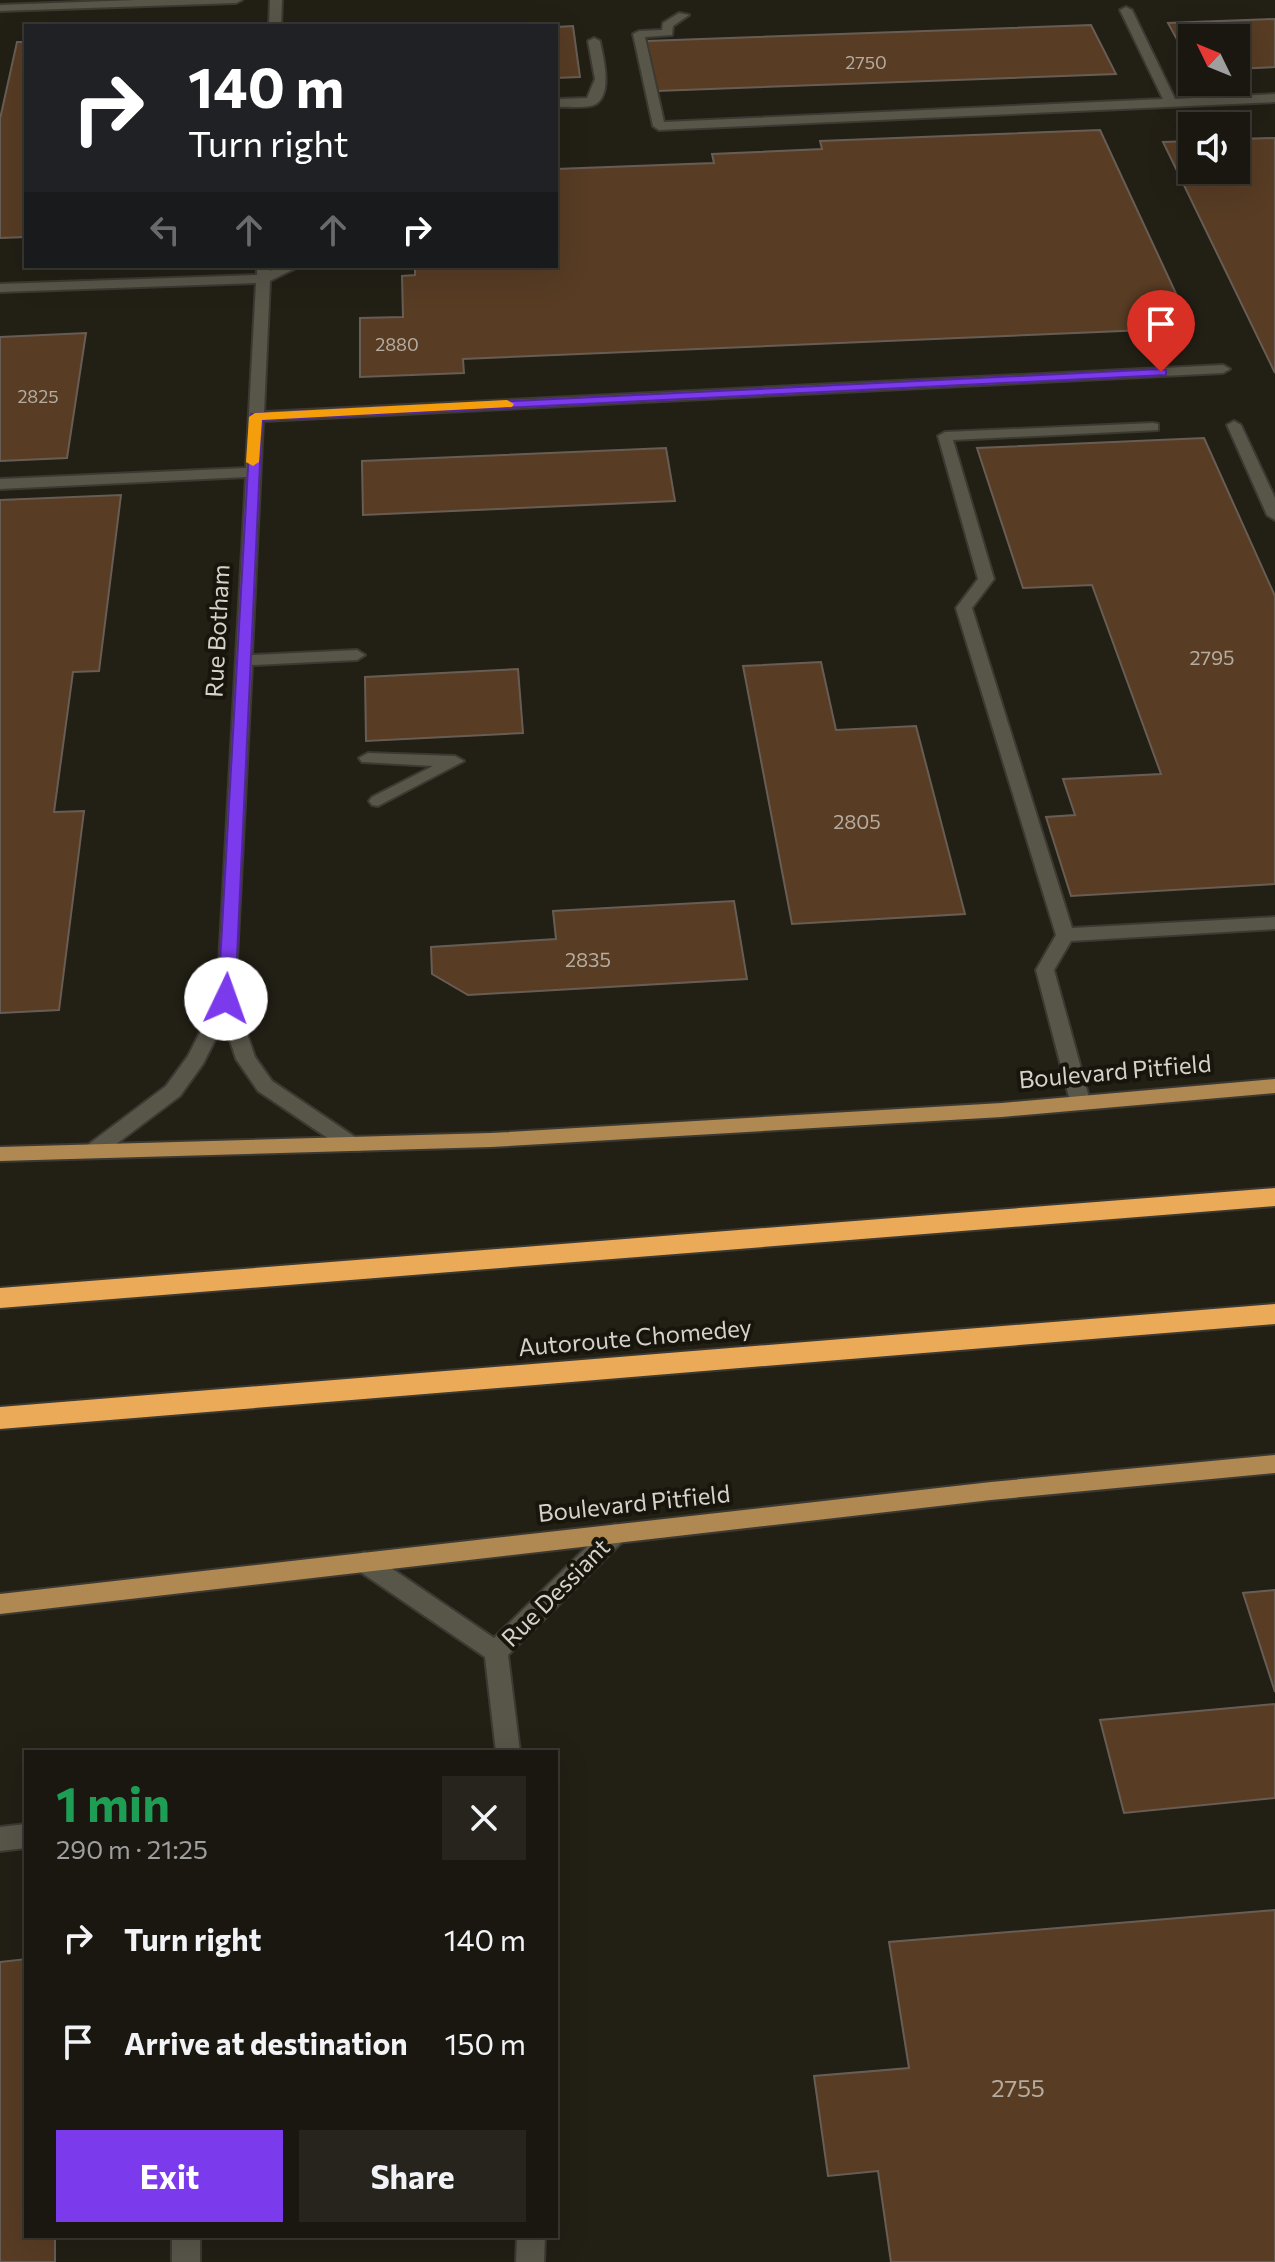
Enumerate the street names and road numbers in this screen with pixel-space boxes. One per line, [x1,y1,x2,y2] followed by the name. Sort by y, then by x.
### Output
[199,564,234,698] street label: Rue Botham
[1017,1048,1212,1093] street label: Boulevard Pitfield
[517,1312,753,1361] street label: Autoroute Chomedey
[536,1478,731,1527] street label: Boulevard Pitfield
[495,1532,615,1652] street label: Rue Dessiant

